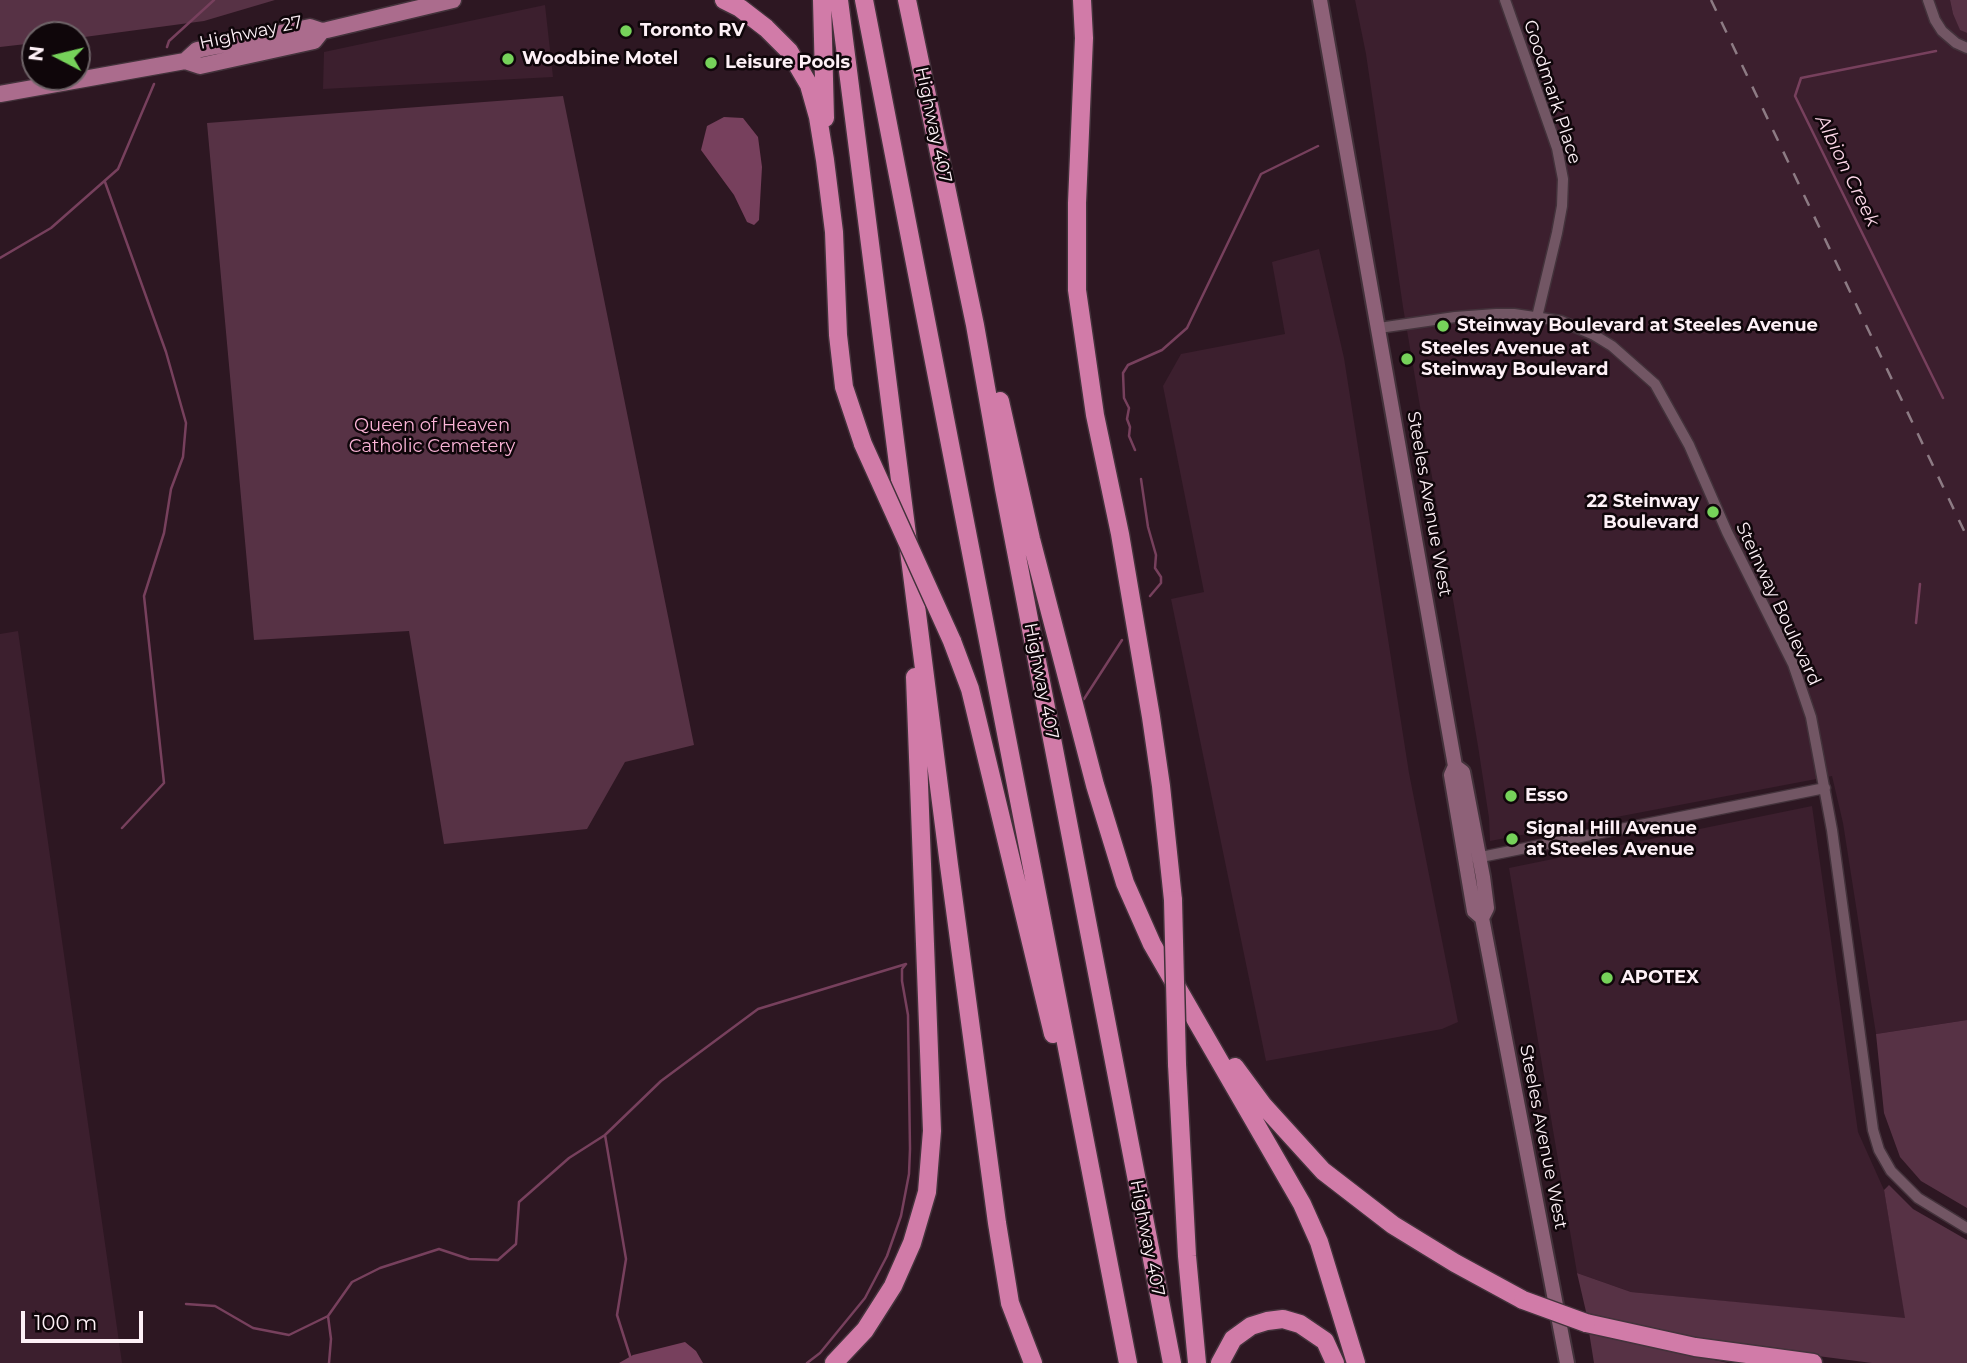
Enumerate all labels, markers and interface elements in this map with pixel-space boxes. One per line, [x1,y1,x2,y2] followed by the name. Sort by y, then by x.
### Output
[198,12,304,54] street label: Highway 27
[1519,17,1585,167] street label: Goodmark Place
[640,20,745,42] place label: Toronto RV
[21,21,91,91] north arrow
[618,23,634,39] marker: Toronto RV
[24,45,49,63] text: N
[522,48,678,70] place label: Woodbine Motel
[500,51,516,67] marker: Woodbine Motel
[725,52,850,74] place label: Leisure Pools
[703,55,719,71] marker: Leisure Pools
[910,65,956,185] street label: Highway 407
[1810,111,1884,231] water label: Albion Creek
[1457,315,1818,337] place label: Steinway Boulevard at Steeles Avenue
[1435,318,1451,334] marker: Steinway Boulevard at Steeles Avenue
[1421,338,1608,380] place label: Steeles Avenue at Steinway Boulevard
[1399,351,1415,367] marker: Steeles Avenue at Steinway Boulevard
[1402,410,1456,598] street label: Steeles Avenue West
[349,415,515,458] park label: Queen of Heaven Catholic Cemetery
[1586,491,1699,534] place label: 22 Steinway Boulevard
[1705,504,1721,520] marker: 22 Steinway Boulevard
[1731,519,1825,689] street label: Steinway Boulevard
[1019,621,1063,741] street label: Highway 407
[1525,785,1568,807] place label: Esso
[1503,788,1519,804] marker: Esso
[1526,818,1697,860] place label: Signal Hill Avenue at Steeles Avenue
[1504,831,1520,847] marker: Signal Hill Avenue at Steeles Avenue
[1621,967,1699,989] place label: APOTEX
[1599,970,1615,986] marker: APOTEX
[1514,1043,1572,1231] street label: Steeles Avenue West
[1125,1178,1169,1298] street label: Highway 407
[24,1296,147,1340] scale bar
[34,1310,97,1335] text: 100 m

